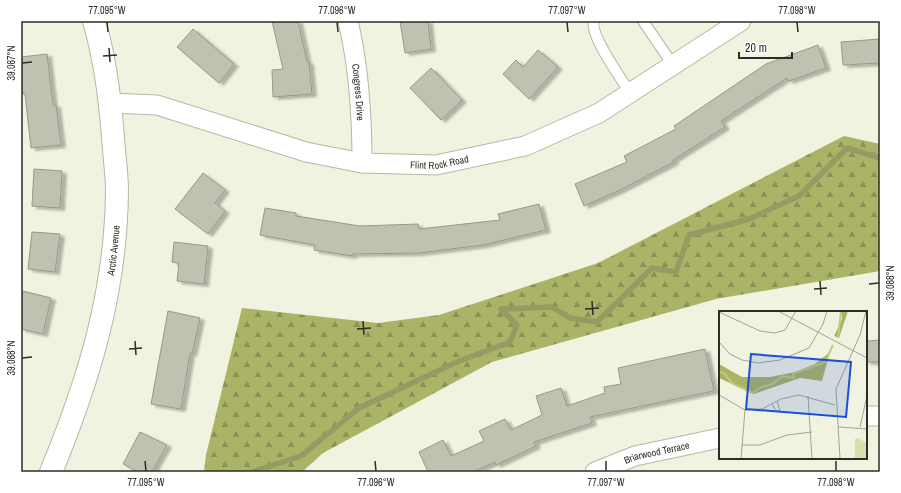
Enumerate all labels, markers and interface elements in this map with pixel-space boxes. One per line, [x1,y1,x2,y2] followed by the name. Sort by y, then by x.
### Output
[89,4,126,17] text: 77.095°W
[319,4,356,17] text: 77.096°W
[549,4,586,17] text: 77.097°W
[779,4,816,17] text: 77.098°W
[739,34,792,60] scale bar
[745,40,767,56] text: 20 m
[5,45,18,81] text: 39.087°N
[350,63,368,121] street label: Congress Drive
[410,152,470,172] street label: Flint Rock Road
[103,224,122,277] street label: Arctic Avenue
[884,265,897,301] text: 39.088°N
[719,311,867,459] inset map
[5,340,18,376] text: 39.088°N
[622,438,691,466] street label: Briarwood Terrace
[128,476,165,489] text: 77.095°W
[358,476,395,489] text: 77.096°W
[588,476,625,489] text: 77.097°W
[818,476,855,489] text: 77.098°W

